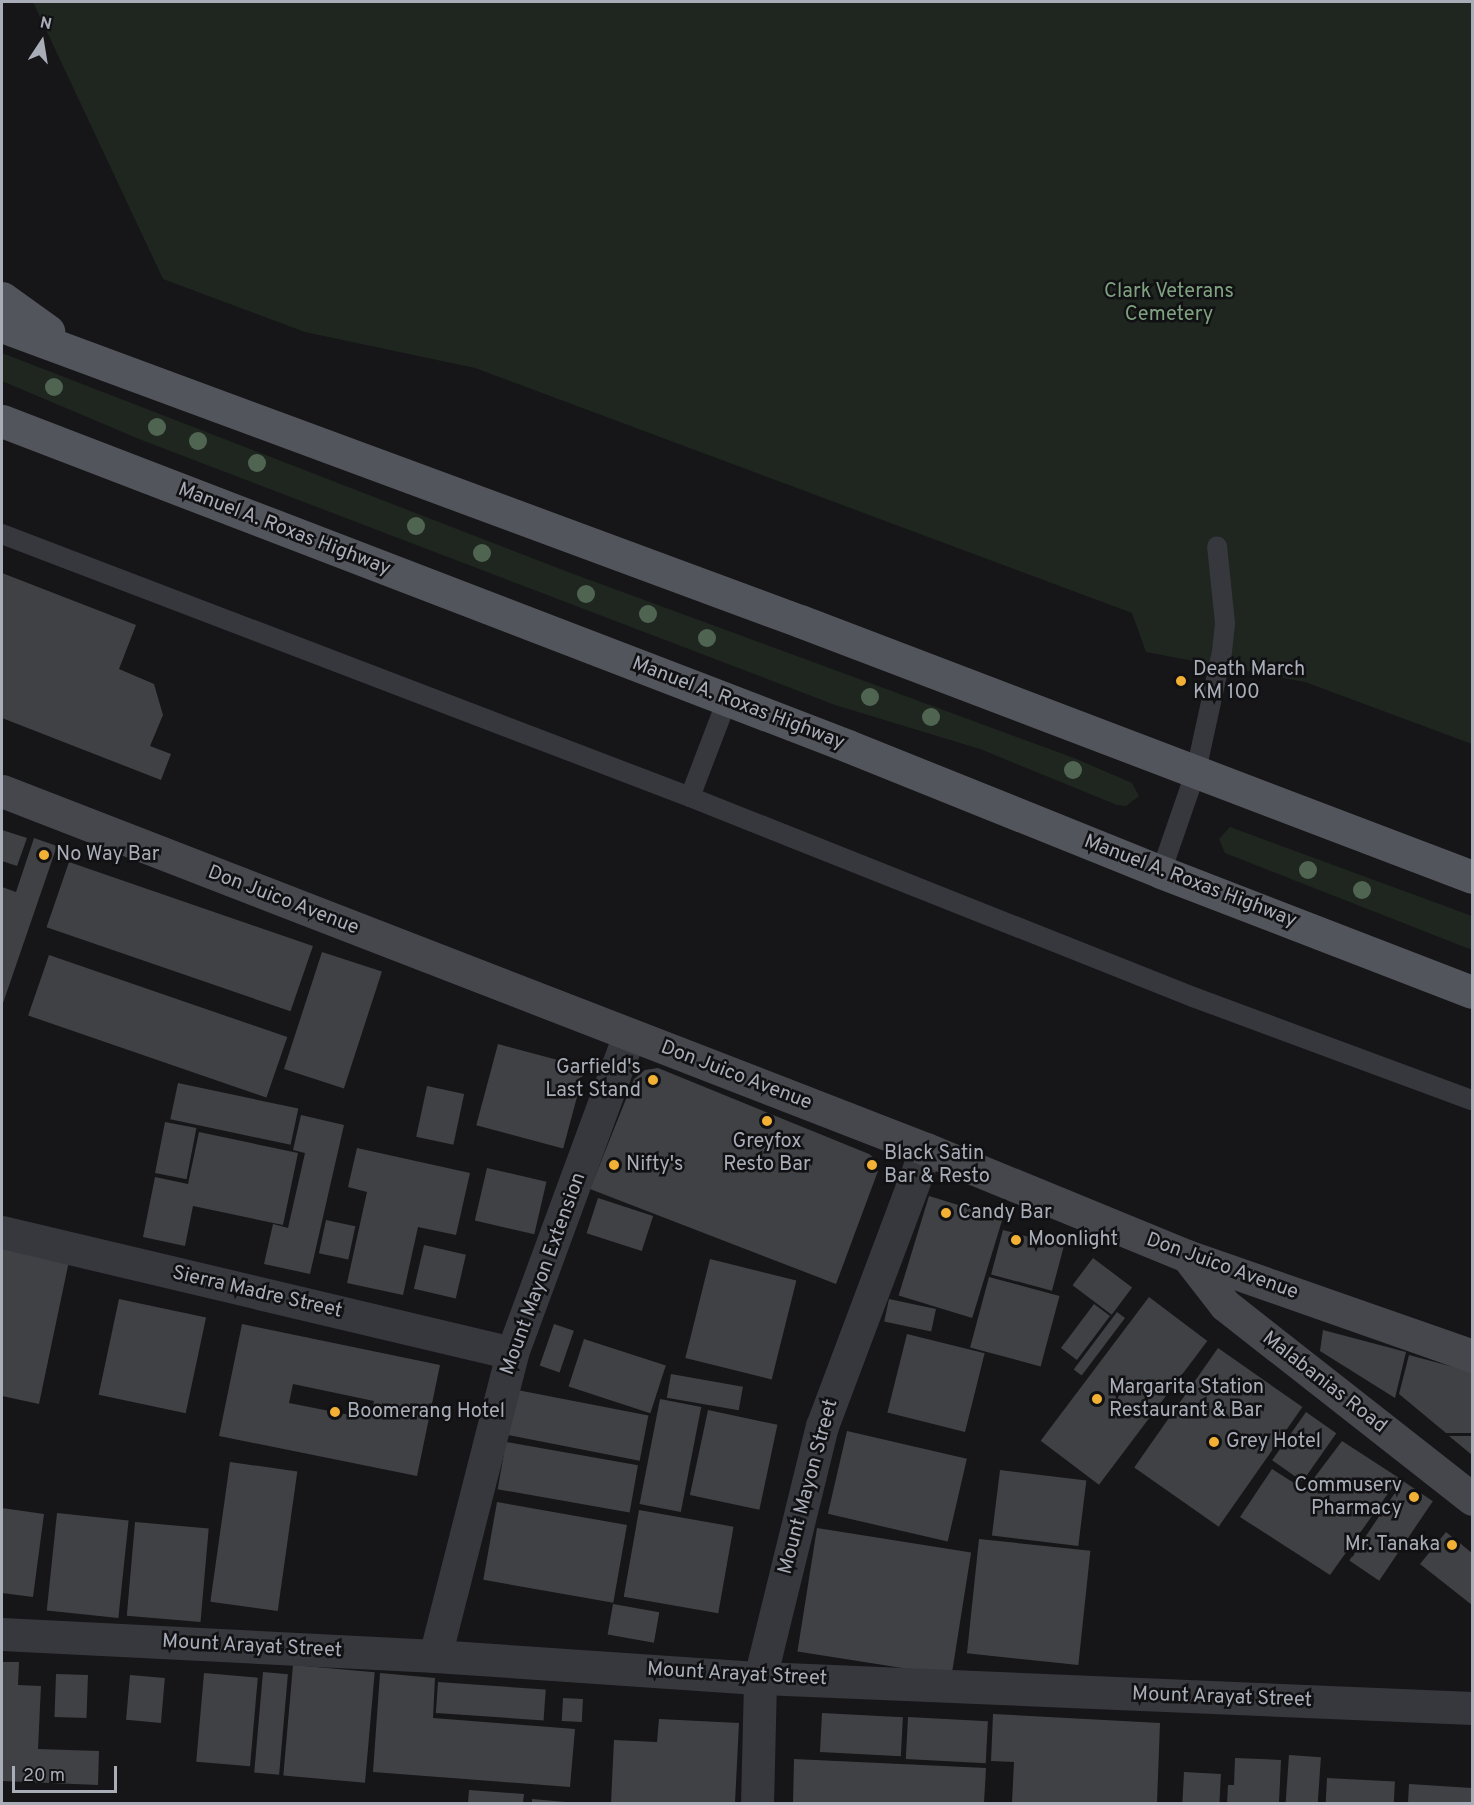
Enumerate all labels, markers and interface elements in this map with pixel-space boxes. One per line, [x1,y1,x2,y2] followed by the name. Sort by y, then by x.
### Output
[12,12,72,72] north arrow
[38,13,53,35] text: N
[1104,281,1234,328] park label: Clark Veterans Cemetery
[174,478,394,582] street label: Manuel A. Roxas Highway
[628,652,848,756] street label: Manuel A. Roxas Highway
[1193,658,1305,705] place label: Death March KM 100
[1174,674,1188,688] marker: Death March KM 100
[1080,830,1300,934] street label: Manuel A. Roxas Highway
[56,843,160,867] place label: No Way Bar
[37,848,51,862] marker: No Way Bar
[204,861,362,941] street label: Don Juico Avenue
[657,1036,815,1116] street label: Don Juico Avenue
[545,1056,641,1103] place label: Garfield's Last Stand
[646,1073,660,1087] marker: Garfield's Last Stand
[760,1114,774,1128] marker: Greyfox Resto Bar
[723,1130,811,1177] place label: Greyfox Resto Bar
[884,1142,990,1189] place label: Black Satin Bar & Resto
[626,1153,683,1177] place label: Nifty's
[607,1158,621,1172] marker: Nifty's
[865,1158,879,1172] marker: Black Satin Bar & Resto
[496,1169,592,1379] street label: Mount Mayon Extension
[958,1201,1052,1225] place label: Candy Bar
[939,1206,953,1220] marker: Candy Bar
[1028,1228,1118,1252] place label: Moonlight
[1142,1228,1302,1306] street label: Don Juico Avenue
[1009,1233,1023,1247] marker: Moonlight
[170,1262,344,1324] street label: Sierra Madre Street
[1257,1327,1391,1439] street label: Malabanias Road
[1109,1376,1264,1423] place label: Margarita Station Restaurant & Bar
[1090,1392,1104,1406] marker: Margarita Station Restaurant & Bar
[774,1397,844,1577] street label: Mount Mayon Street
[347,1400,505,1424] place label: Boomerang Hotel
[328,1405,342,1419] marker: Boomerang Hotel
[1226,1430,1321,1454] place label: Grey Hotel
[1207,1435,1221,1449] marker: Grey Hotel
[1294,1474,1402,1521] place label: Commuserv Pharmacy
[1407,1490,1421,1504] marker: Commuserv Pharmacy
[1344,1533,1440,1557] place label: Mr. Tanaka
[1445,1538,1459,1552] marker: Mr. Tanaka
[161,1630,343,1664] street label: Mount Arayat Street
[646,1658,828,1692] street label: Mount Arayat Street
[1131,1683,1313,1713] street label: Mount Arayat Street
[15,1754,120,1792] scale bar
[23,1765,65,1788] text: 20 m

